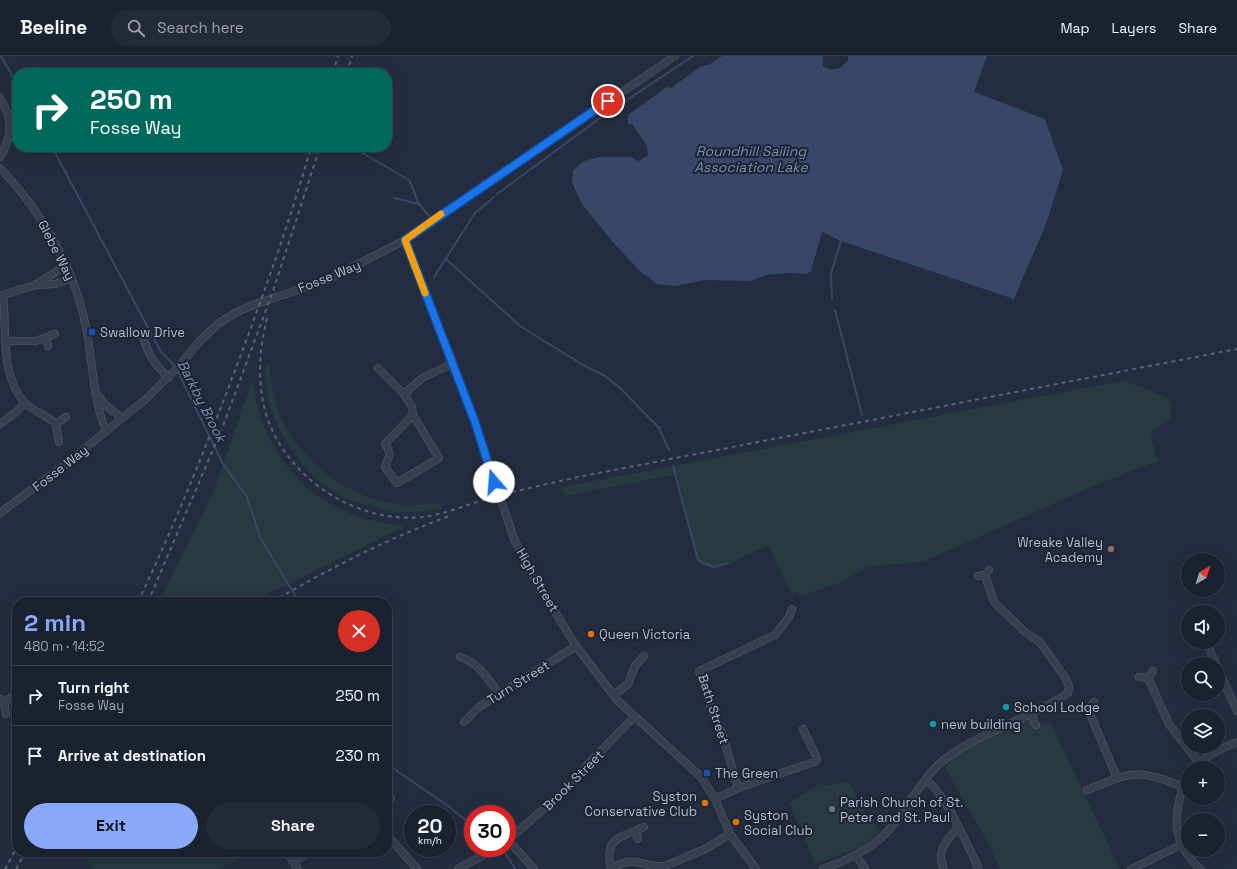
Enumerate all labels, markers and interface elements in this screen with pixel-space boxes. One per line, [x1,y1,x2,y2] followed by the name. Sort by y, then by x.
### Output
[111,10,391,46] search box
[20,15,87,40] text: Beeline
[125,17,147,39] icon: search
[157,18,244,37] text: Search here
[1060,19,1090,37] text: Map
[1112,19,1156,37] text: Layers
[1178,19,1217,37] text: Share
[90,81,173,117] text: 250 m
[24,84,76,136] icon: right
[591,84,625,118] pin
[597,90,619,112] icon: arrive
[90,116,182,139] text: Fosse Way
[694,142,808,176] water label: Roundhill Sailing Association Lake
[34,217,79,283] street label: Glebe Way
[295,256,363,297] street label: Fosse Way
[100,324,185,341] place label: Swallow Drive
[87,327,97,337] marker: Swallow Drive
[173,357,231,447] water label: Barkby Brook
[29,441,92,495] street label: Fosse Way
[473,461,515,503] position arrow
[1017,534,1103,566] place label: Wreake Valley Academy
[1106,544,1116,554] marker: Wreake Valley Academy
[512,545,563,615] street label: High Street
[1181,553,1225,597] north arrow
[1181,553,1225,857] map controls
[1181,605,1225,649] button: sound
[24,607,86,638] text: 2 min
[338,610,380,652] button: close
[599,626,691,643] place label: Queen Victoria
[586,629,596,639] marker: Queen Victoria
[24,638,105,655] text: 480 m · 14:52
[484,657,553,708] street label: Turn Street
[1181,657,1225,701] button: search
[694,672,733,746] street label: Bath Street
[58,678,129,697] text: Turn right
[24,685,46,707] icon: right
[336,686,380,705] text: 250 m
[58,697,124,714] text: Fosse Way
[1014,699,1100,716] place label: School Lodge
[1001,702,1011,712] marker: School Lodge
[1181,709,1225,753] button: layers
[941,716,1021,733] place label: new building
[928,719,938,729] marker: new building
[24,745,46,767] icon: arrive
[58,746,206,765] text: Arrive at destination
[336,746,380,765] text: 230 m
[539,746,607,814] street label: Brook Street
[1181,761,1225,805] button: +
[715,765,778,782] place label: The Green
[702,768,712,778] marker: The Green
[585,788,697,820] place label: Syston Conservative Club
[840,794,963,826] place label: Parish Church of St. Peter and St. Paul
[700,798,710,808] marker: Syston Conservative Club
[24,803,198,849] button: Exit
[206,803,380,849] button: Share
[827,804,837,814] marker: Parish Church of St. Peter and St. Paul
[464,805,516,857] speed limit sign: 30
[744,807,813,839] place label: Syston Social Club
[418,813,442,839] text: 20
[1181,813,1225,857] button: −
[731,817,741,827] marker: Syston Social Club
[418,834,442,847] text: km/h

